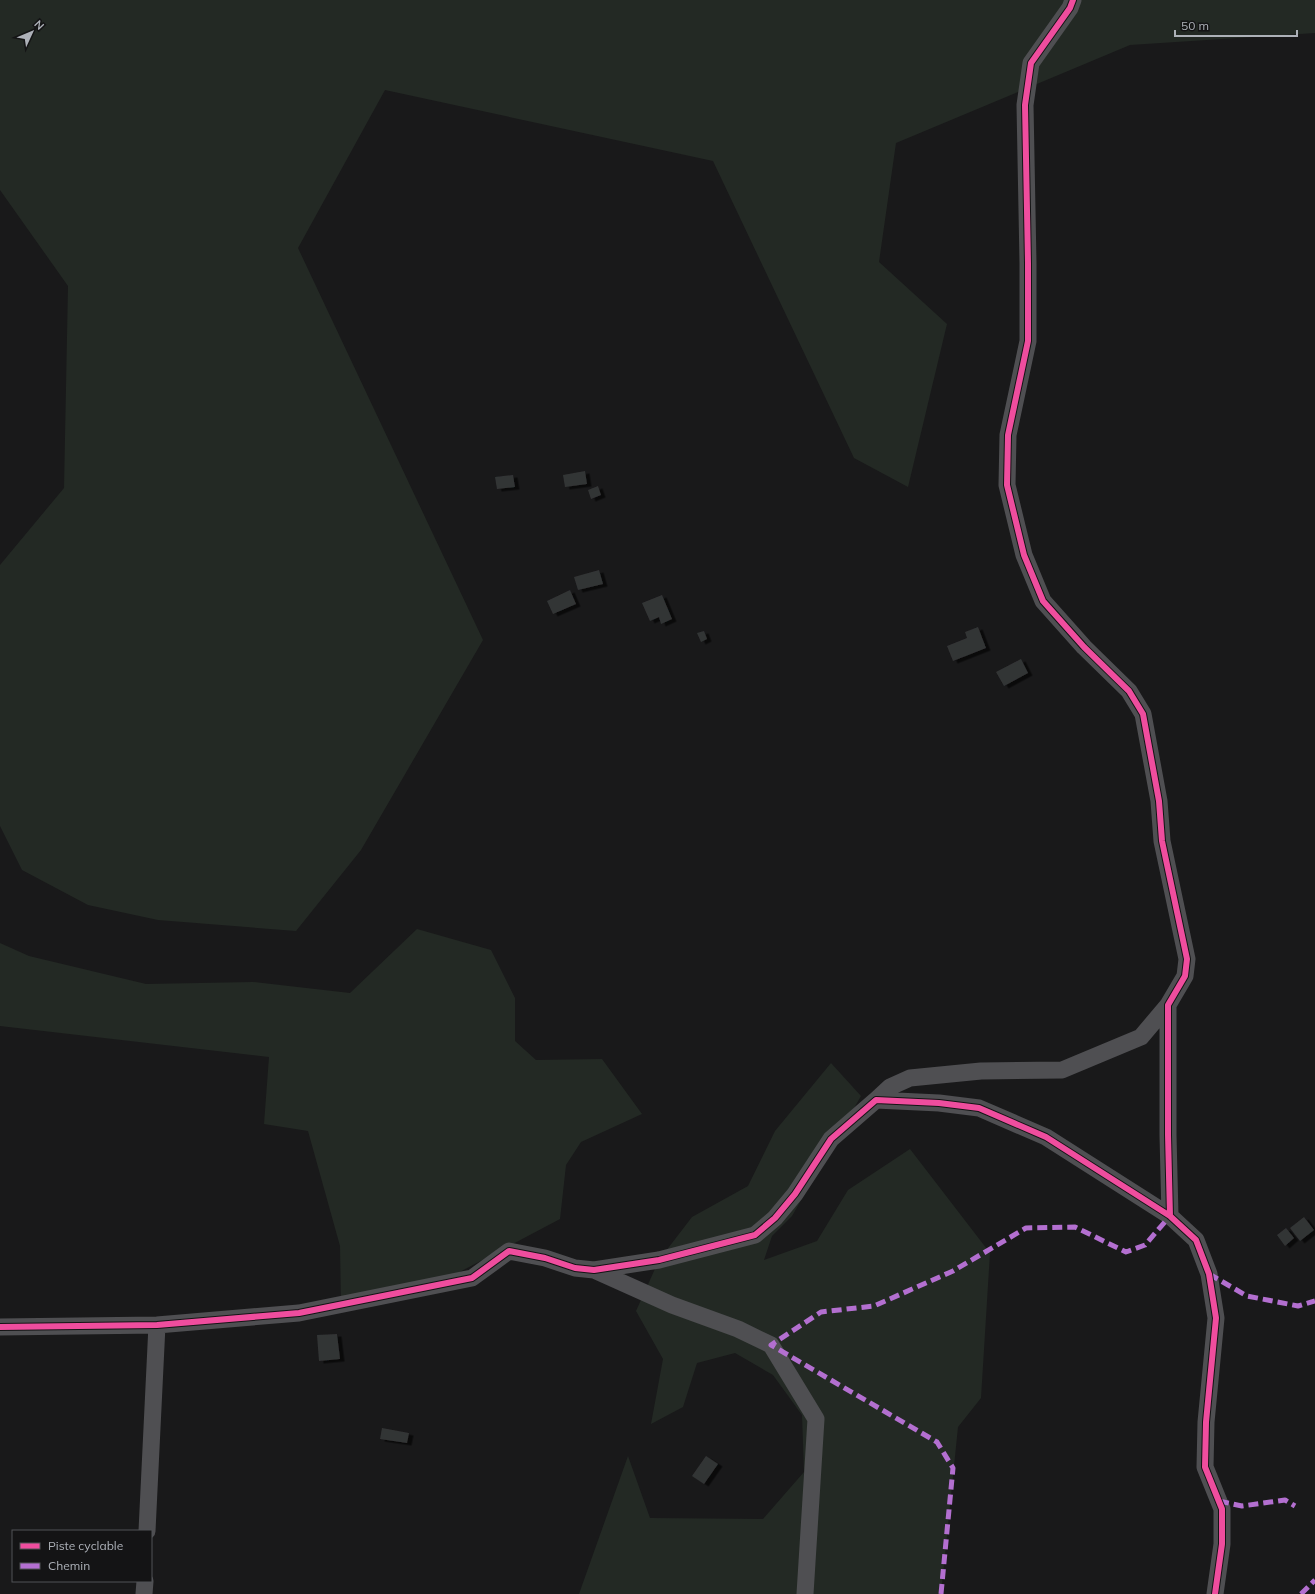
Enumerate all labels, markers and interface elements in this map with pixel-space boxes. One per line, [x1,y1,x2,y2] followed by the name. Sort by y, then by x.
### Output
[12,12,52,52] north arrow
[1175,12,1297,38] scale bar
[31,17,47,33] text: N
[1181,18,1209,33] text: 50 m
[12,1530,152,1582] legend
[48,1538,123,1553] text: Piste cyclable
[48,1558,90,1573] text: Chemin

